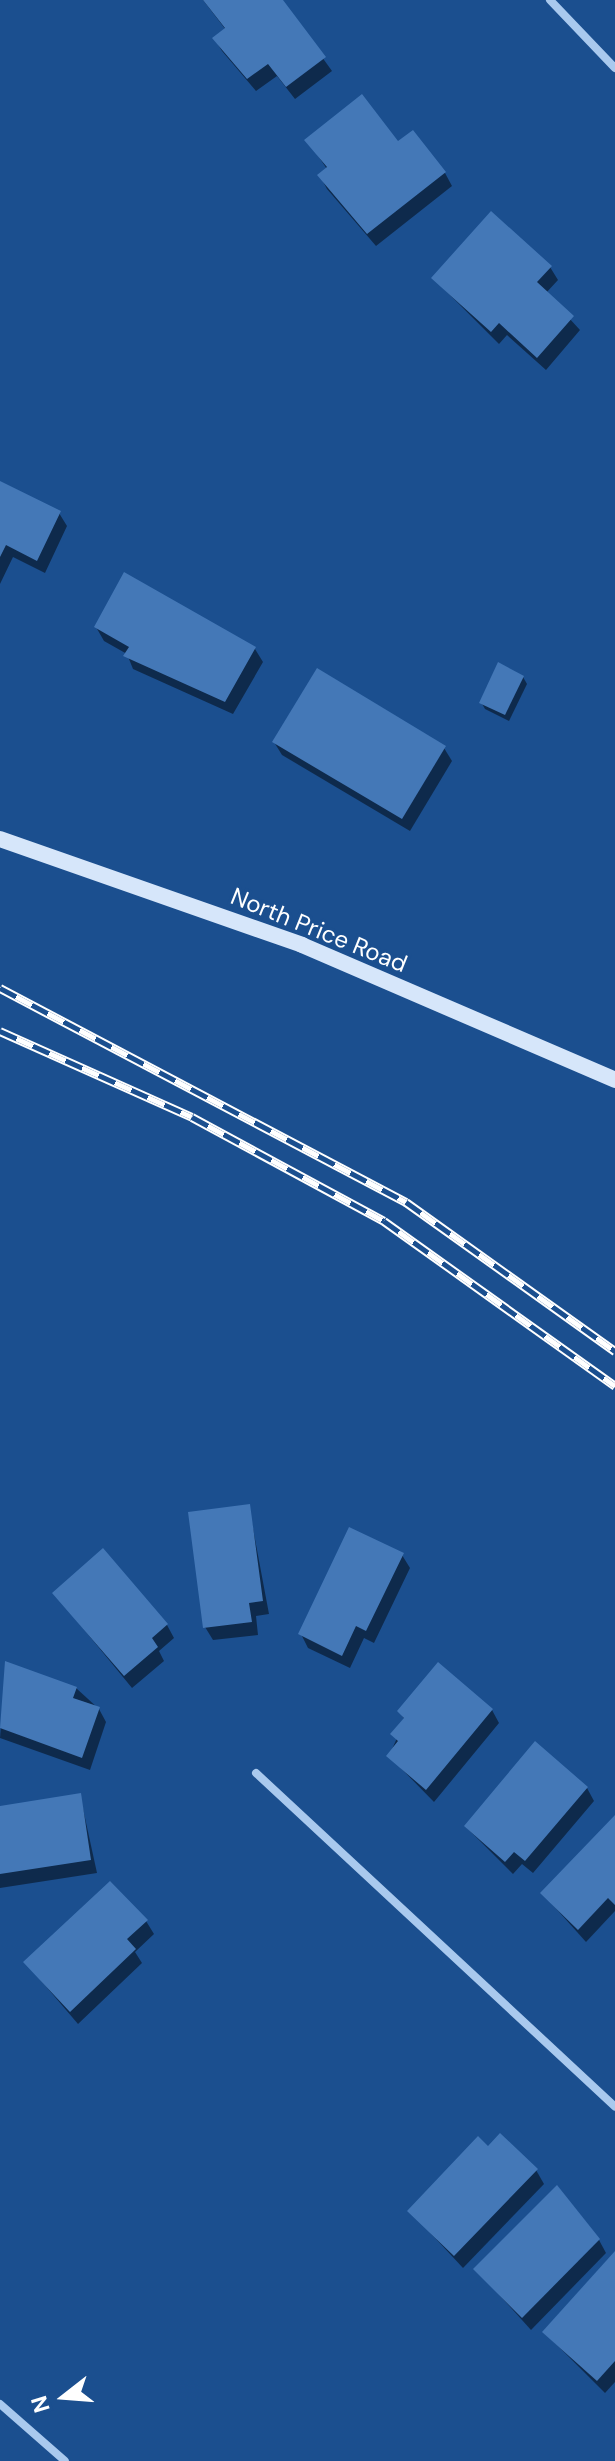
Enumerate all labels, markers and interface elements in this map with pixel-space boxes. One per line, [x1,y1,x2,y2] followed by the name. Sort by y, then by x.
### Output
[227,882,411,978] street label: North Price Road
[24,2357,104,2437] north arrow
[24,2392,57,2416] text: N

